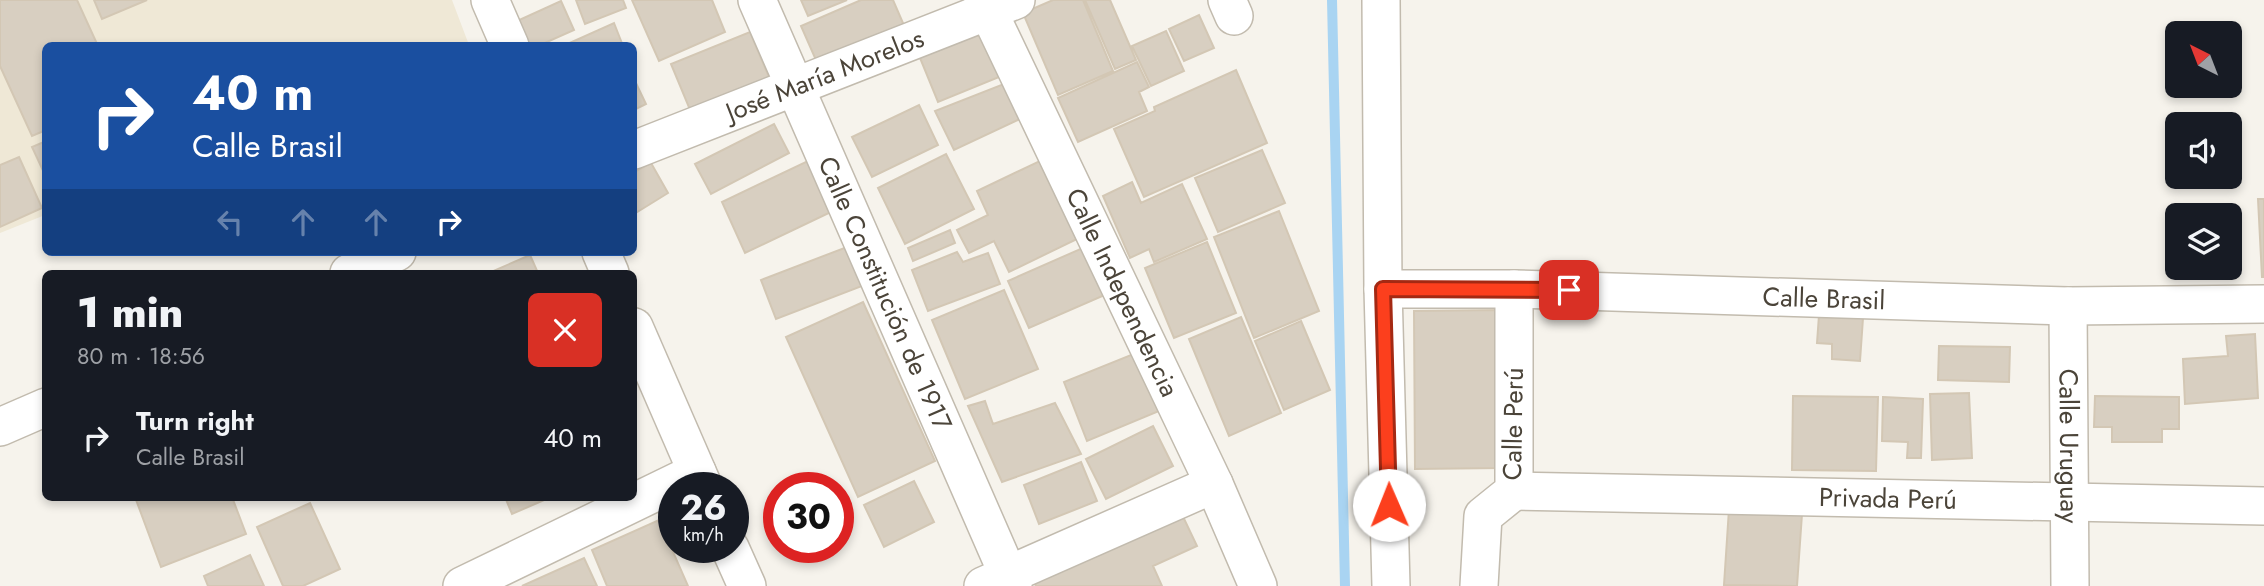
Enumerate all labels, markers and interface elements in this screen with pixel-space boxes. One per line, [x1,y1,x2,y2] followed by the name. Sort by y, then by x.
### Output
[718,19,929,132] street label: José María Morelos
[2165,21,2242,98] north arrow
[2165,21,2242,280] map controls
[192,58,314,128] text: 40 m
[77,70,168,161] icon: right
[2165,112,2242,189] button: sound
[192,123,343,169] text: Calle Brasil
[809,150,962,437] street label: Calle Constitución de 1917
[1056,182,1189,403] street label: Calle Independencia
[211,203,249,241] icon: left
[284,203,322,241] icon: ahead
[357,203,395,241] icon: ahead
[430,203,468,241] icon: right
[2165,203,2242,280] button: layers
[1539,260,1599,320] pin
[1550,271,1588,309] icon: arrive
[1762,278,1886,319] street label: Calle Brasil
[77,282,183,343] text: 1 min
[528,293,602,367] button: close
[77,339,205,373] text: 80 m · 18:56
[1493,367,1533,481] street label: Calle Perú
[2049,369,2089,524] street label: Calle Uruguay
[136,402,254,440] text: Turn right
[77,419,115,457] icon: right
[543,419,602,457] text: 40 m
[136,440,244,474] text: Calle Brasil
[1352,468,1426,542] position arrow
[763,472,854,563] speed limit sign: 30
[1819,478,1957,519] street label: Privada Perú
[680,483,727,533] text: 26
[683,522,724,548] text: km/h

